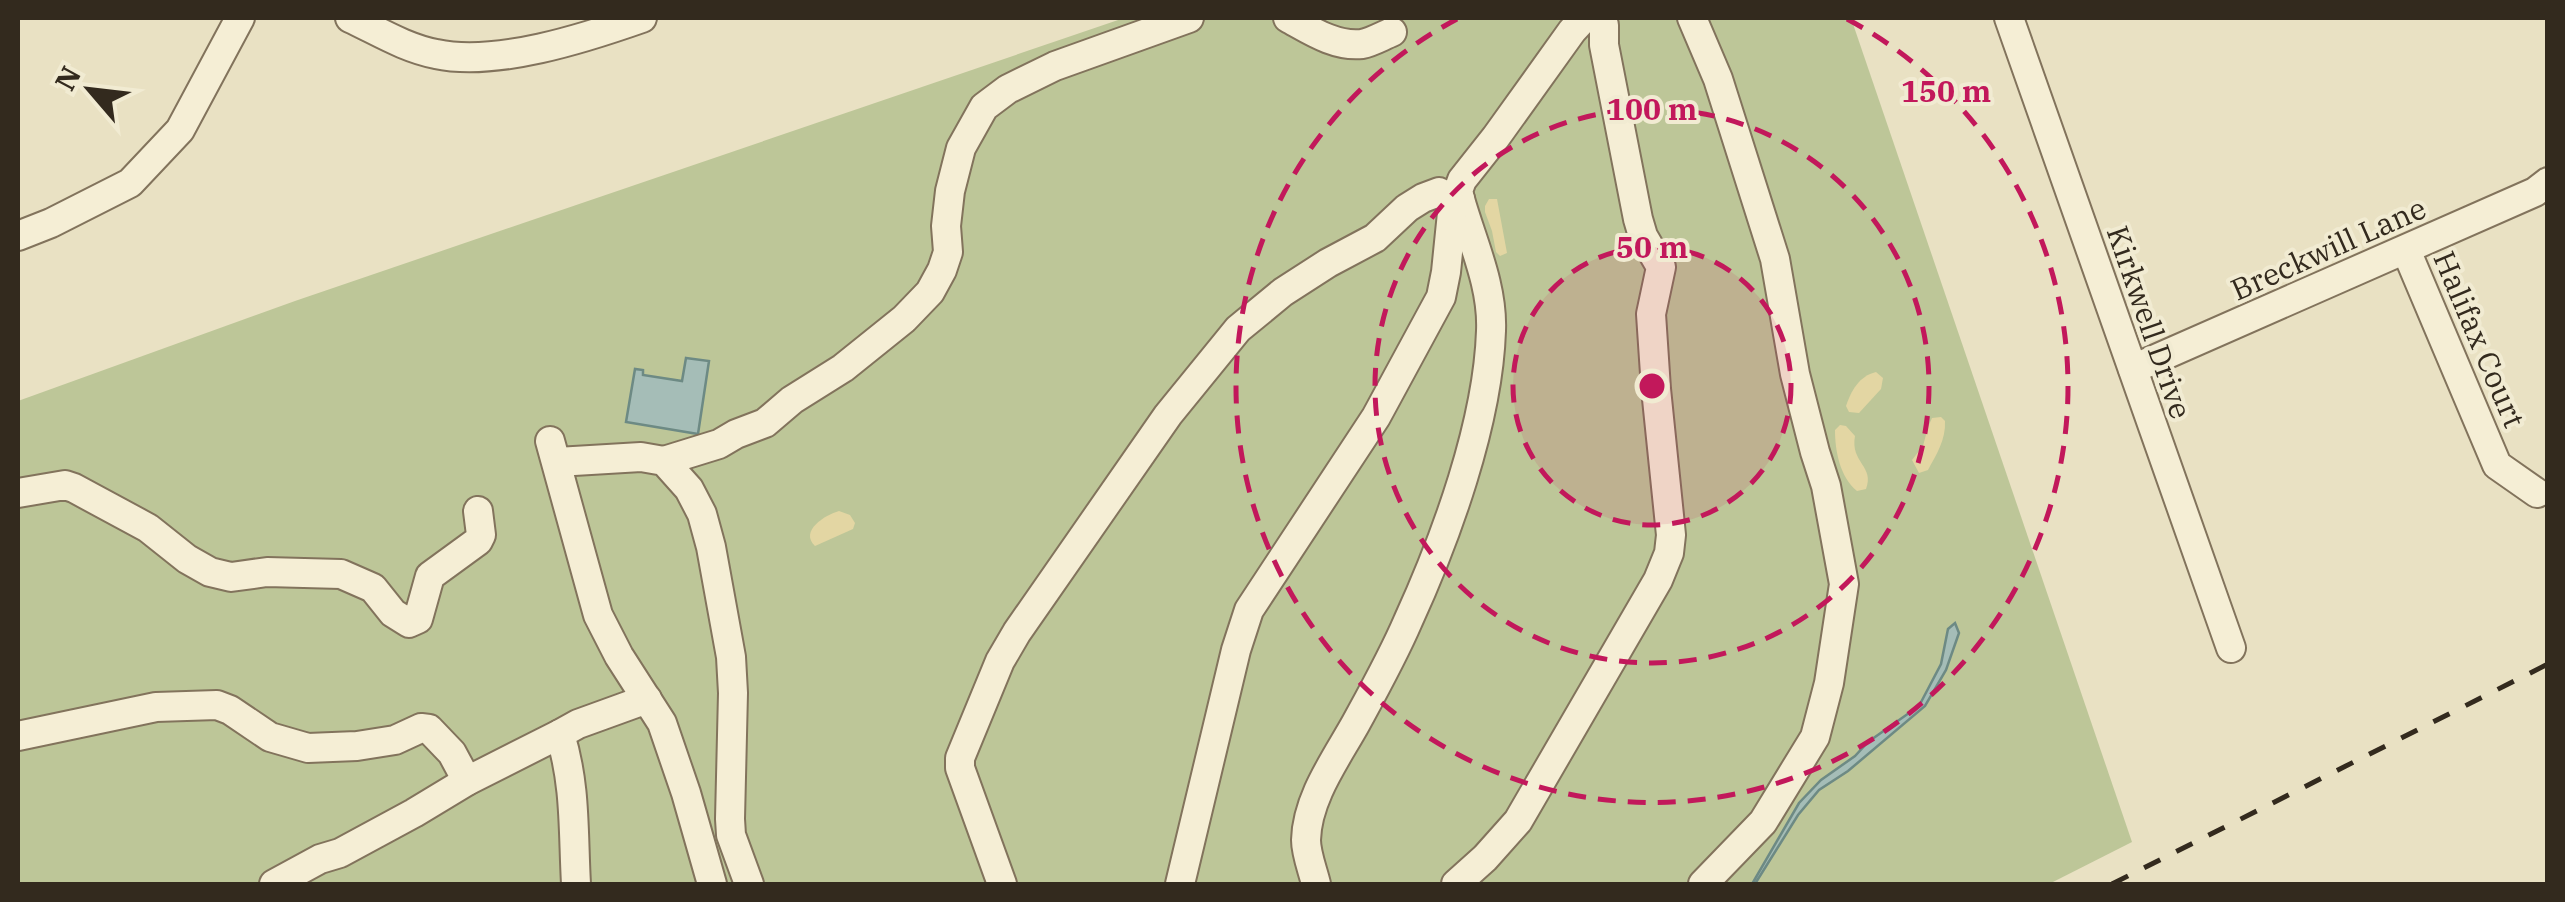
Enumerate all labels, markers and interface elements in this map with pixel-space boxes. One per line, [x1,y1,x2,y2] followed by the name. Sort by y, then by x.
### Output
[40,40,140,140] north arrow
[46,60,89,96] text: N
[1901,71,1991,110] text: 150 m
[1607,89,1697,128] text: 100 m
[2224,188,2432,308] street label: Breckwill Lane
[2099,220,2201,424] street label: Kirkwell Drive
[1616,227,1688,266] text: 50 m
[2425,245,2535,433] street label: Halifax Court
[1634,368,1670,404] centre of rings

